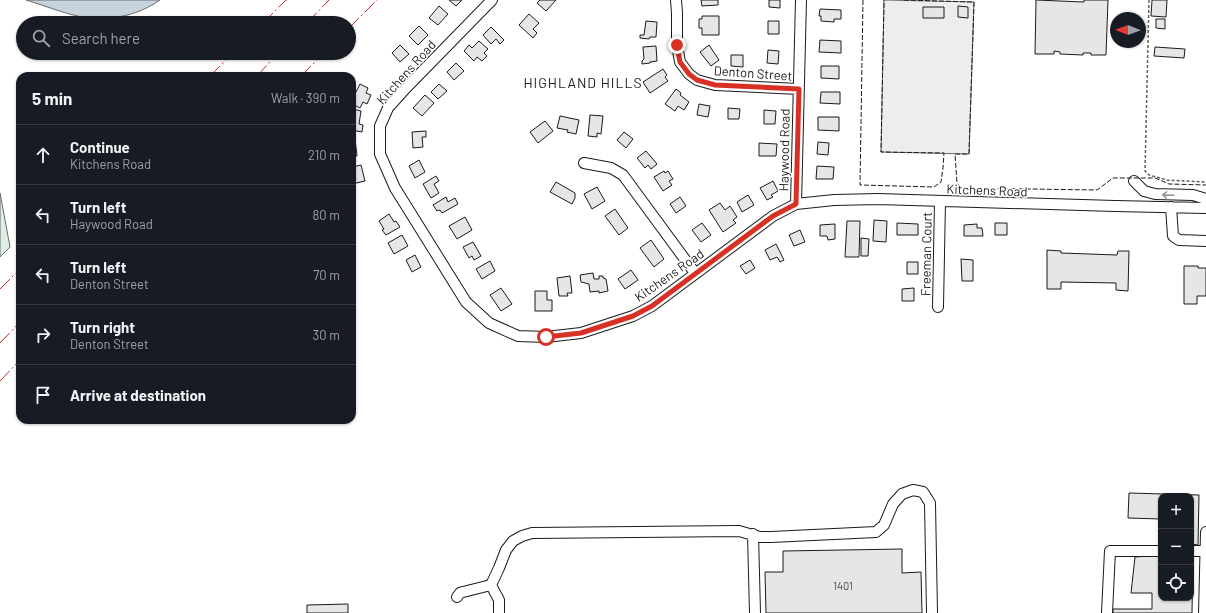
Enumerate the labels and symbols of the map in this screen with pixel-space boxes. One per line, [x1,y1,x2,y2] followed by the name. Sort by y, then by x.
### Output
[1110,12,1146,48] north arrow
[668,36,686,54] route end
[373,37,439,107] street label: Kitchens Road
[713,62,793,84] street label: Denton Street
[523,74,643,91] district label: HIGHLAND HILLS
[775,108,793,192] street label: Haywood Road
[946,181,1028,199] street label: Kitchens Road
[1162,191,1175,198] one-way arrow
[917,212,935,296] street label: Freeman Court
[631,245,707,305] street label: Kitchens Road
[537,328,555,346] route start
[833,579,853,592] house number: 1401

